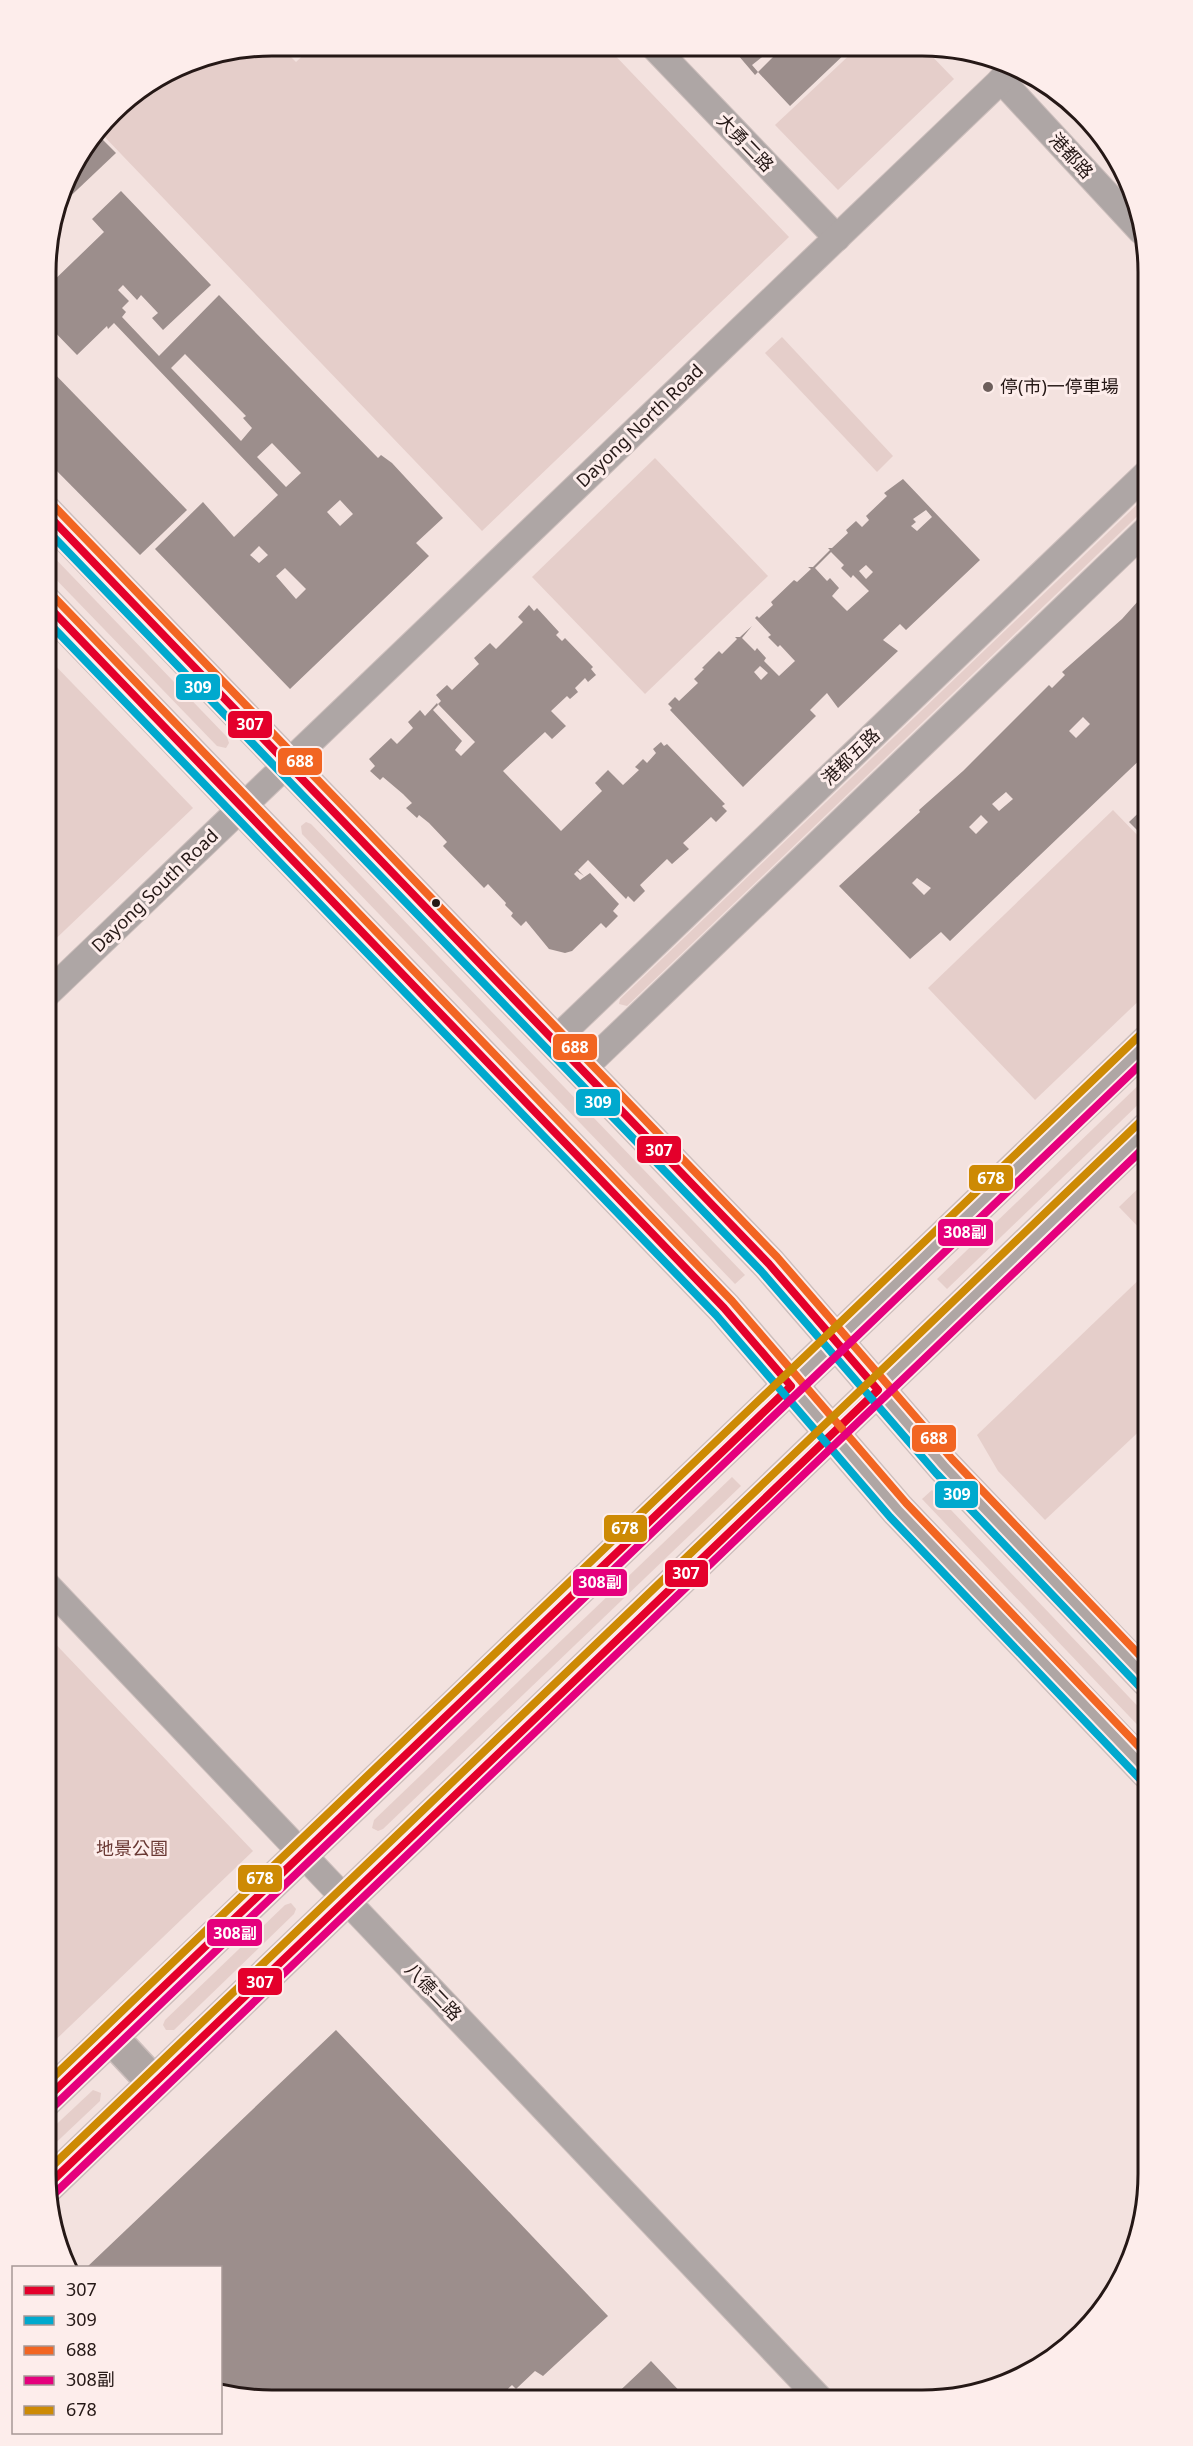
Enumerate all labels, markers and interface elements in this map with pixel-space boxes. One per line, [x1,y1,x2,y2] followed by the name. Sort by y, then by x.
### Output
[712,108,779,177] street label: 大勇二路
[1045,127,1099,183] street label: 港都路
[571,358,708,492] street label: Dayong North Road
[1000,374,1119,398] place label: 停(市)一停車場
[981,380,995,394] marker: 停(市)一停車場
[175,673,221,701] line badge: 309
[184,676,212,698] text: 309
[227,710,273,739] line badge: 307
[236,713,264,735] text: 307
[816,723,885,790] street label: 港都五路
[277,747,323,776] line badge: 688
[286,750,314,772] text: 688
[86,823,223,957] street label: Dayong South Road
[430,897,442,909] unlabelled marker
[552,1033,598,1061] line badge: 688
[561,1036,589,1058] text: 688
[575,1088,621,1117] line badge: 309
[584,1091,612,1113] text: 309
[636,1135,682,1164] line badge: 307
[645,1139,673,1161] text: 307
[968,1164,1014,1192] line badge: 678
[977,1167,1005,1189] text: 678
[937,1218,994,1247] line badge: 308副
[943,1221,987,1243] text: 308副
[911,1424,957,1453] line badge: 688
[920,1427,948,1449] text: 688
[934,1480,979,1509] line badge: 309
[943,1483,971,1505] text: 309
[603,1514,648,1543] line badge: 678
[611,1517,639,1539] text: 678
[664,1559,709,1588] line badge: 307
[672,1562,700,1584] text: 307
[572,1568,628,1597] line badge: 308副
[578,1571,622,1593] text: 308副
[96,1836,168,1860] park label: 地景公園
[237,1864,283,1893] line badge: 678
[246,1867,274,1889] text: 678
[206,1918,263,1947] line badge: 308副
[213,1922,257,1944] text: 308副
[400,1957,467,2026] street label: 八德二路
[237,1967,283,1996] line badge: 307
[246,1971,274,1993] text: 307
[12,2266,222,2434] legend
[66,2277,97,2301] text: 307
[66,2307,97,2331] text: 309
[66,2337,97,2361] text: 688
[66,2367,115,2391] text: 308副
[66,2397,97,2421] text: 678

